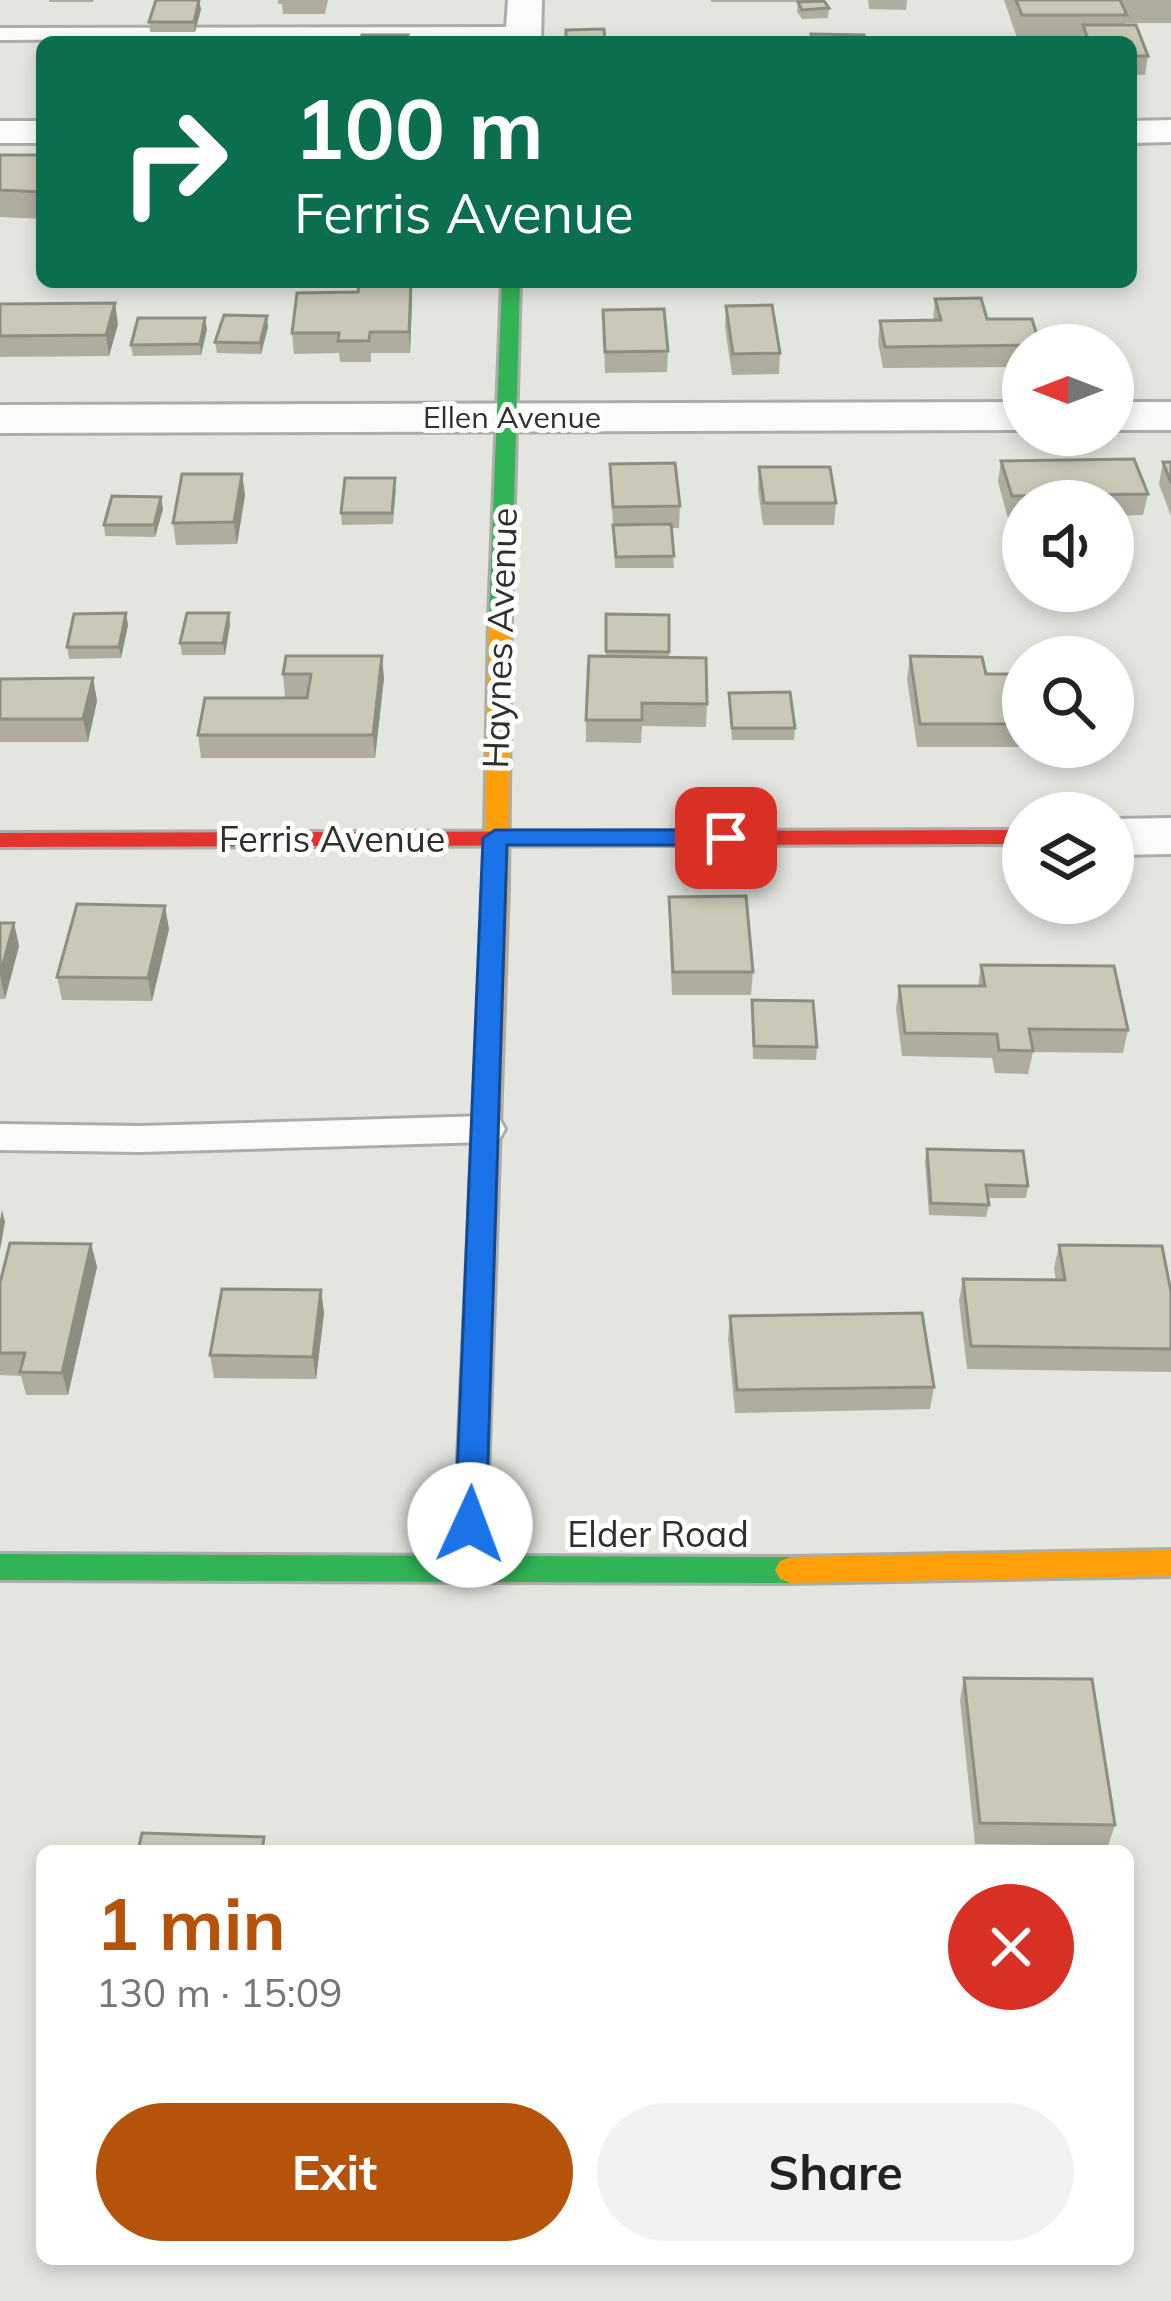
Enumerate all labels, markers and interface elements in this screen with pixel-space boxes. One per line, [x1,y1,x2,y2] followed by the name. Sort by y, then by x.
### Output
[294,75,544,180] text: 100 m
[96,84,252,240] icon: right
[294,179,634,247] text: Ferris Avenue
[1002,324,1134,456] north arrow
[1002,324,1134,924] map controls
[423,398,601,436] street label: Ellen Avenue
[1002,480,1134,612] button: sound
[472,507,526,769] street label: Haynes Avenue
[1002,636,1134,768] button: search
[675,787,777,889] pin
[1002,792,1134,924] button: layers
[693,805,759,871] icon: arrive
[219,816,445,861] street label: Ferris Avenue
[407,1462,533,1588] position arrow
[567,1511,749,1556] street label: Elder Road
[96,1878,286,1968] text: 1 min
[948,1884,1074,2010] button: close
[96,1968,342,2017] text: 130 m · 15:09
[96,2103,573,2241] button: Exit
[597,2103,1074,2241] button: Share

